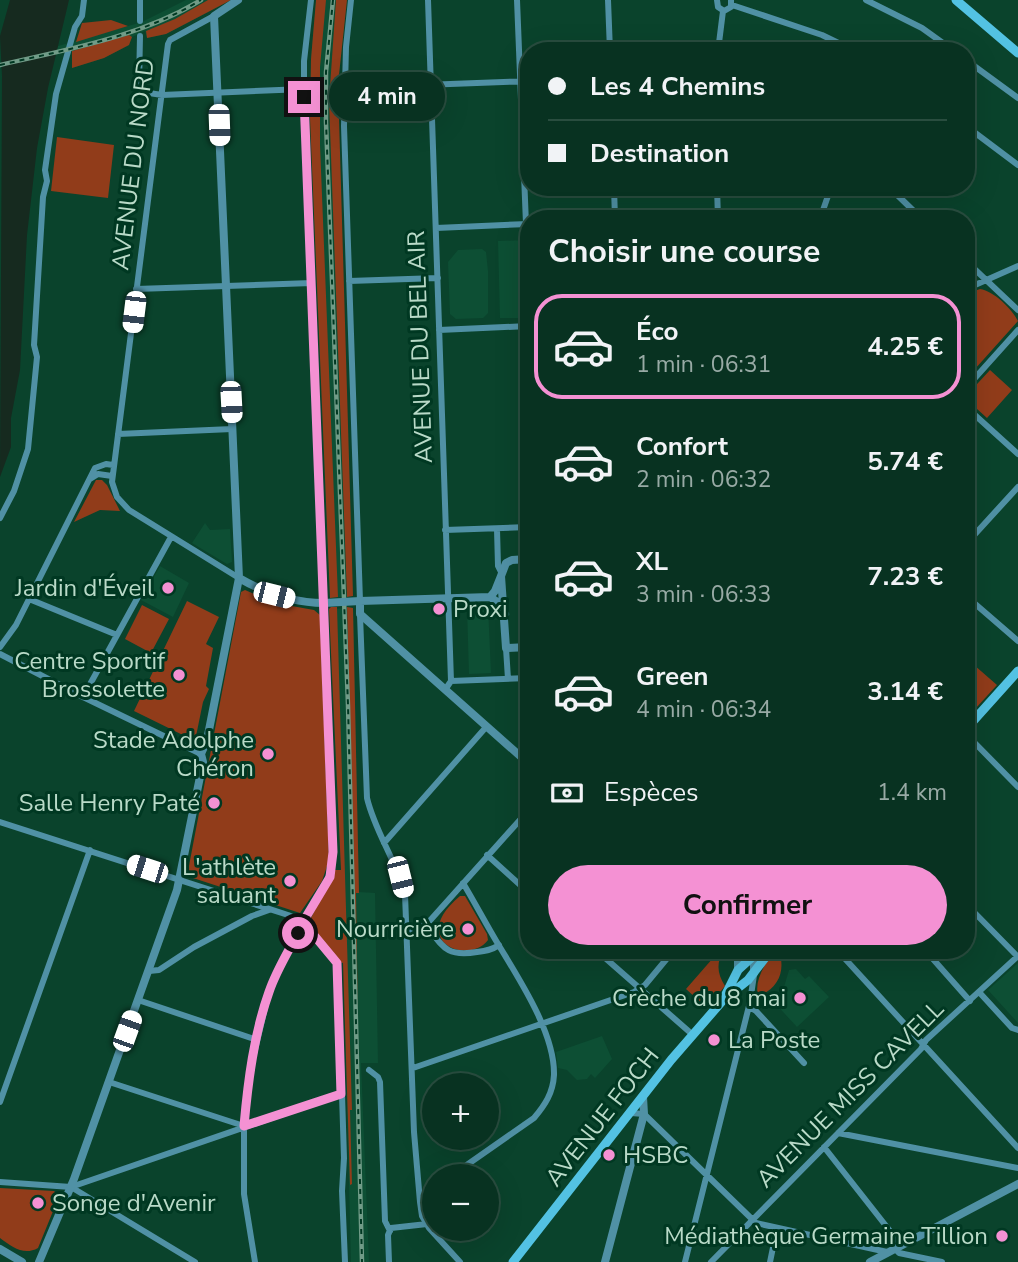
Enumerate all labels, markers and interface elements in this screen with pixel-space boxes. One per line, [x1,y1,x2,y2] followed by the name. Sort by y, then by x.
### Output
[104,56,162,272] street label: AVENUE DU NORD
[590,69,765,104] text: Les 4 Chemins
[328,72,444,122] callout: 4 min
[288,81,320,113] route end
[357,81,417,112] text: 4 min
[208,104,231,146] car
[590,136,729,171] text: Destination
[400,230,440,464] street label: AVENUE DU BEL AIR
[548,230,820,273] text: Choisir une course
[122,290,147,334] car
[636,314,678,349] text: Éco
[552,315,615,378] icon: car
[867,329,943,364] text: 4.25 €
[636,349,771,380] text: 1 min · 06:31
[220,380,243,424] car
[636,429,728,464] text: Confort
[552,430,615,493] icon: car
[867,444,943,479] text: 5.74 €
[636,464,771,495] text: 2 min · 06:32
[636,544,668,579] text: XL
[552,545,615,608] icon: car
[867,559,943,594] text: 7.23 €
[14,572,154,604] place label: Jardin d'Éveil
[636,579,771,610] text: 3 min · 06:33
[160,580,176,596] marker: Jardin d'Éveil
[252,580,297,610] car
[453,593,508,625] place label: Proxi
[431,601,447,617] marker: Proxi
[14,645,166,705] place label: Centre Sportif Brossolette
[636,659,709,694] text: Green
[552,660,615,723] icon: car
[171,667,187,683] marker: Centre Sportif Brossolette
[867,674,943,709] text: 3.14 €
[636,694,771,725] text: 4 min · 06:34
[93,724,254,784] place label: Stade Adolphe Chéron
[260,746,276,762] marker: Stade Adolphe Chéron
[548,774,586,812] icon: cash
[604,775,699,810] text: Espèces
[877,777,947,808] text: 1.4 km
[19,787,200,819] place label: Salle Henry Paté
[206,795,222,811] marker: Salle Henry Paté
[182,851,277,911] place label: L'athlète saluant
[124,853,171,885] car
[385,854,416,900] car
[548,865,947,945] button: Confirmer
[282,873,298,889] marker: L'athlète saluant
[336,913,454,945] place label: Nourricière
[282,917,314,949] route start
[460,921,476,937] marker: Nourricière
[612,982,786,1014] place label: Crèche du 8 mai
[792,990,808,1006] marker: Crèche du 8 mai
[749,993,951,1195] street label: AVENUE MISS CAVELL
[110,1008,145,1054] car
[728,1024,820,1056] place label: La Poste
[706,1032,722,1048] marker: La Poste
[538,1041,666,1193] street label: AVENUE FOCH
[422,1073,499,1241] map controls
[422,1073,499,1150] button: +
[623,1139,688,1171] place label: HSBC
[601,1147,617,1163] marker: HSBC
[422,1164,499,1241] button: −
[52,1187,216,1219] place label: Songe d'Avenir
[30,1195,46,1211] marker: Songe d'Avenir
[664,1220,988,1252] place label: Médiathèque Germaine Tillion
[994,1228,1010,1244] marker: Médiathèque Germaine Tillion

